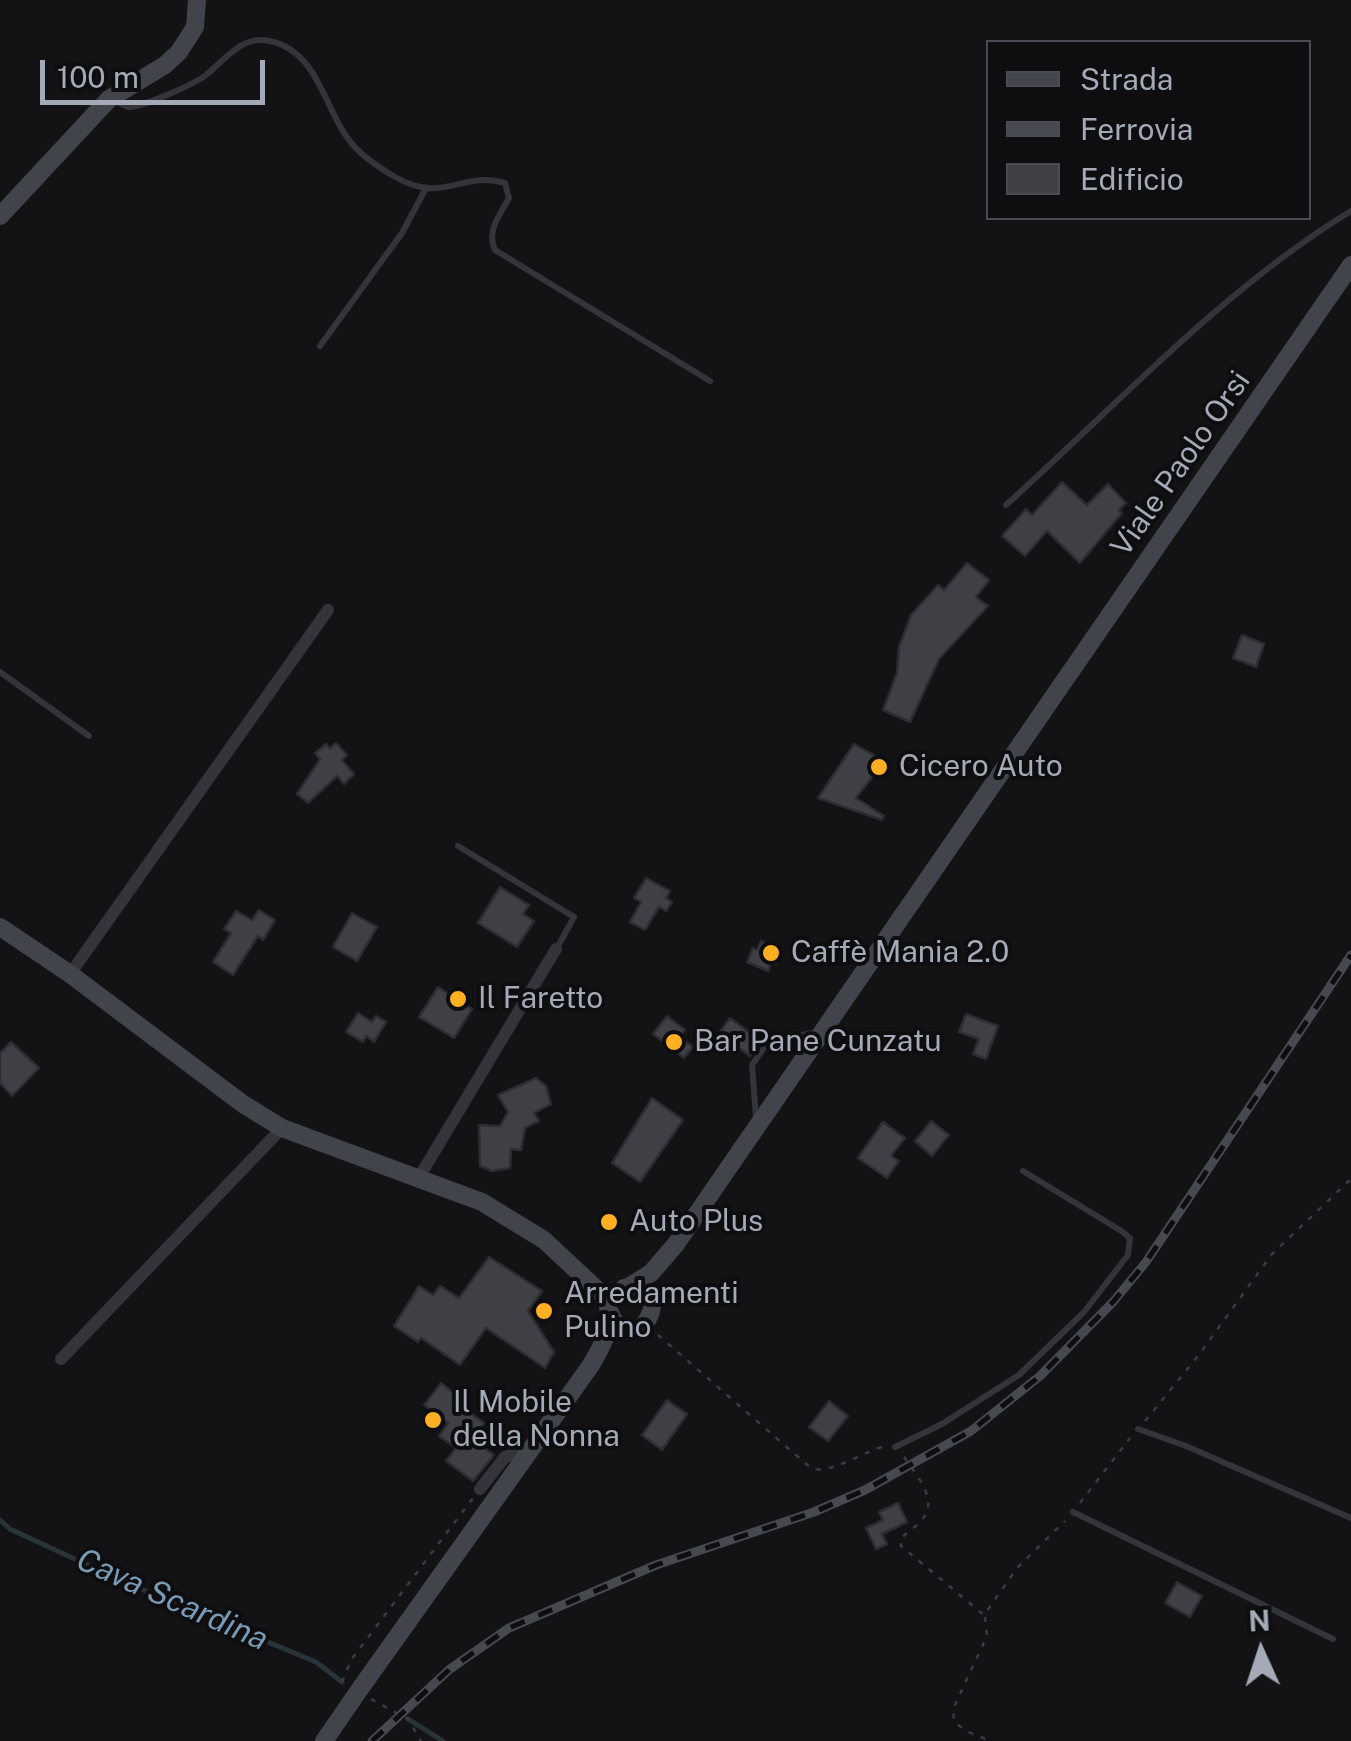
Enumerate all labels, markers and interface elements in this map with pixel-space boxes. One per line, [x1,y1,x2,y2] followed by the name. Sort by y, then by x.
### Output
[45,40,270,102] scale bar
[986,40,1311,220] legend
[57,59,139,95] text: 100 m
[1080,61,1173,97] text: Strada
[1080,111,1193,147] text: Ferrovia
[1080,161,1184,197] text: Edificio
[1104,364,1258,564] street label: Viale Paolo Orsi
[899,749,1063,785] place label: Cicero Auto
[868,756,890,778] marker: Cicero Auto
[791,935,1009,971] place label: Caffè Mania 2.0
[760,942,782,964] marker: Caffè Mania 2.0
[478,981,603,1017] place label: Il Faretto
[447,988,469,1010] marker: Il Faretto
[694,1024,942,1060] place label: Bar Pane Cunzatu
[663,1031,685,1053] marker: Bar Pane Cunzatu
[629,1204,763,1240] place label: Auto Plus
[598,1211,620,1233] marker: Auto Plus
[564,1276,739,1346] place label: Arredamenti Pulino
[533,1300,555,1322] marker: Arredamenti Pulino
[453,1385,620,1456] place label: Il Mobile della Nonna
[422,1409,444,1431] marker: Il Mobile della Nonna
[70,1541,274,1659] water label: Cava Scardina
[1211,1601,1311,1701] north arrow
[1248,1603,1271,1638] text: N

